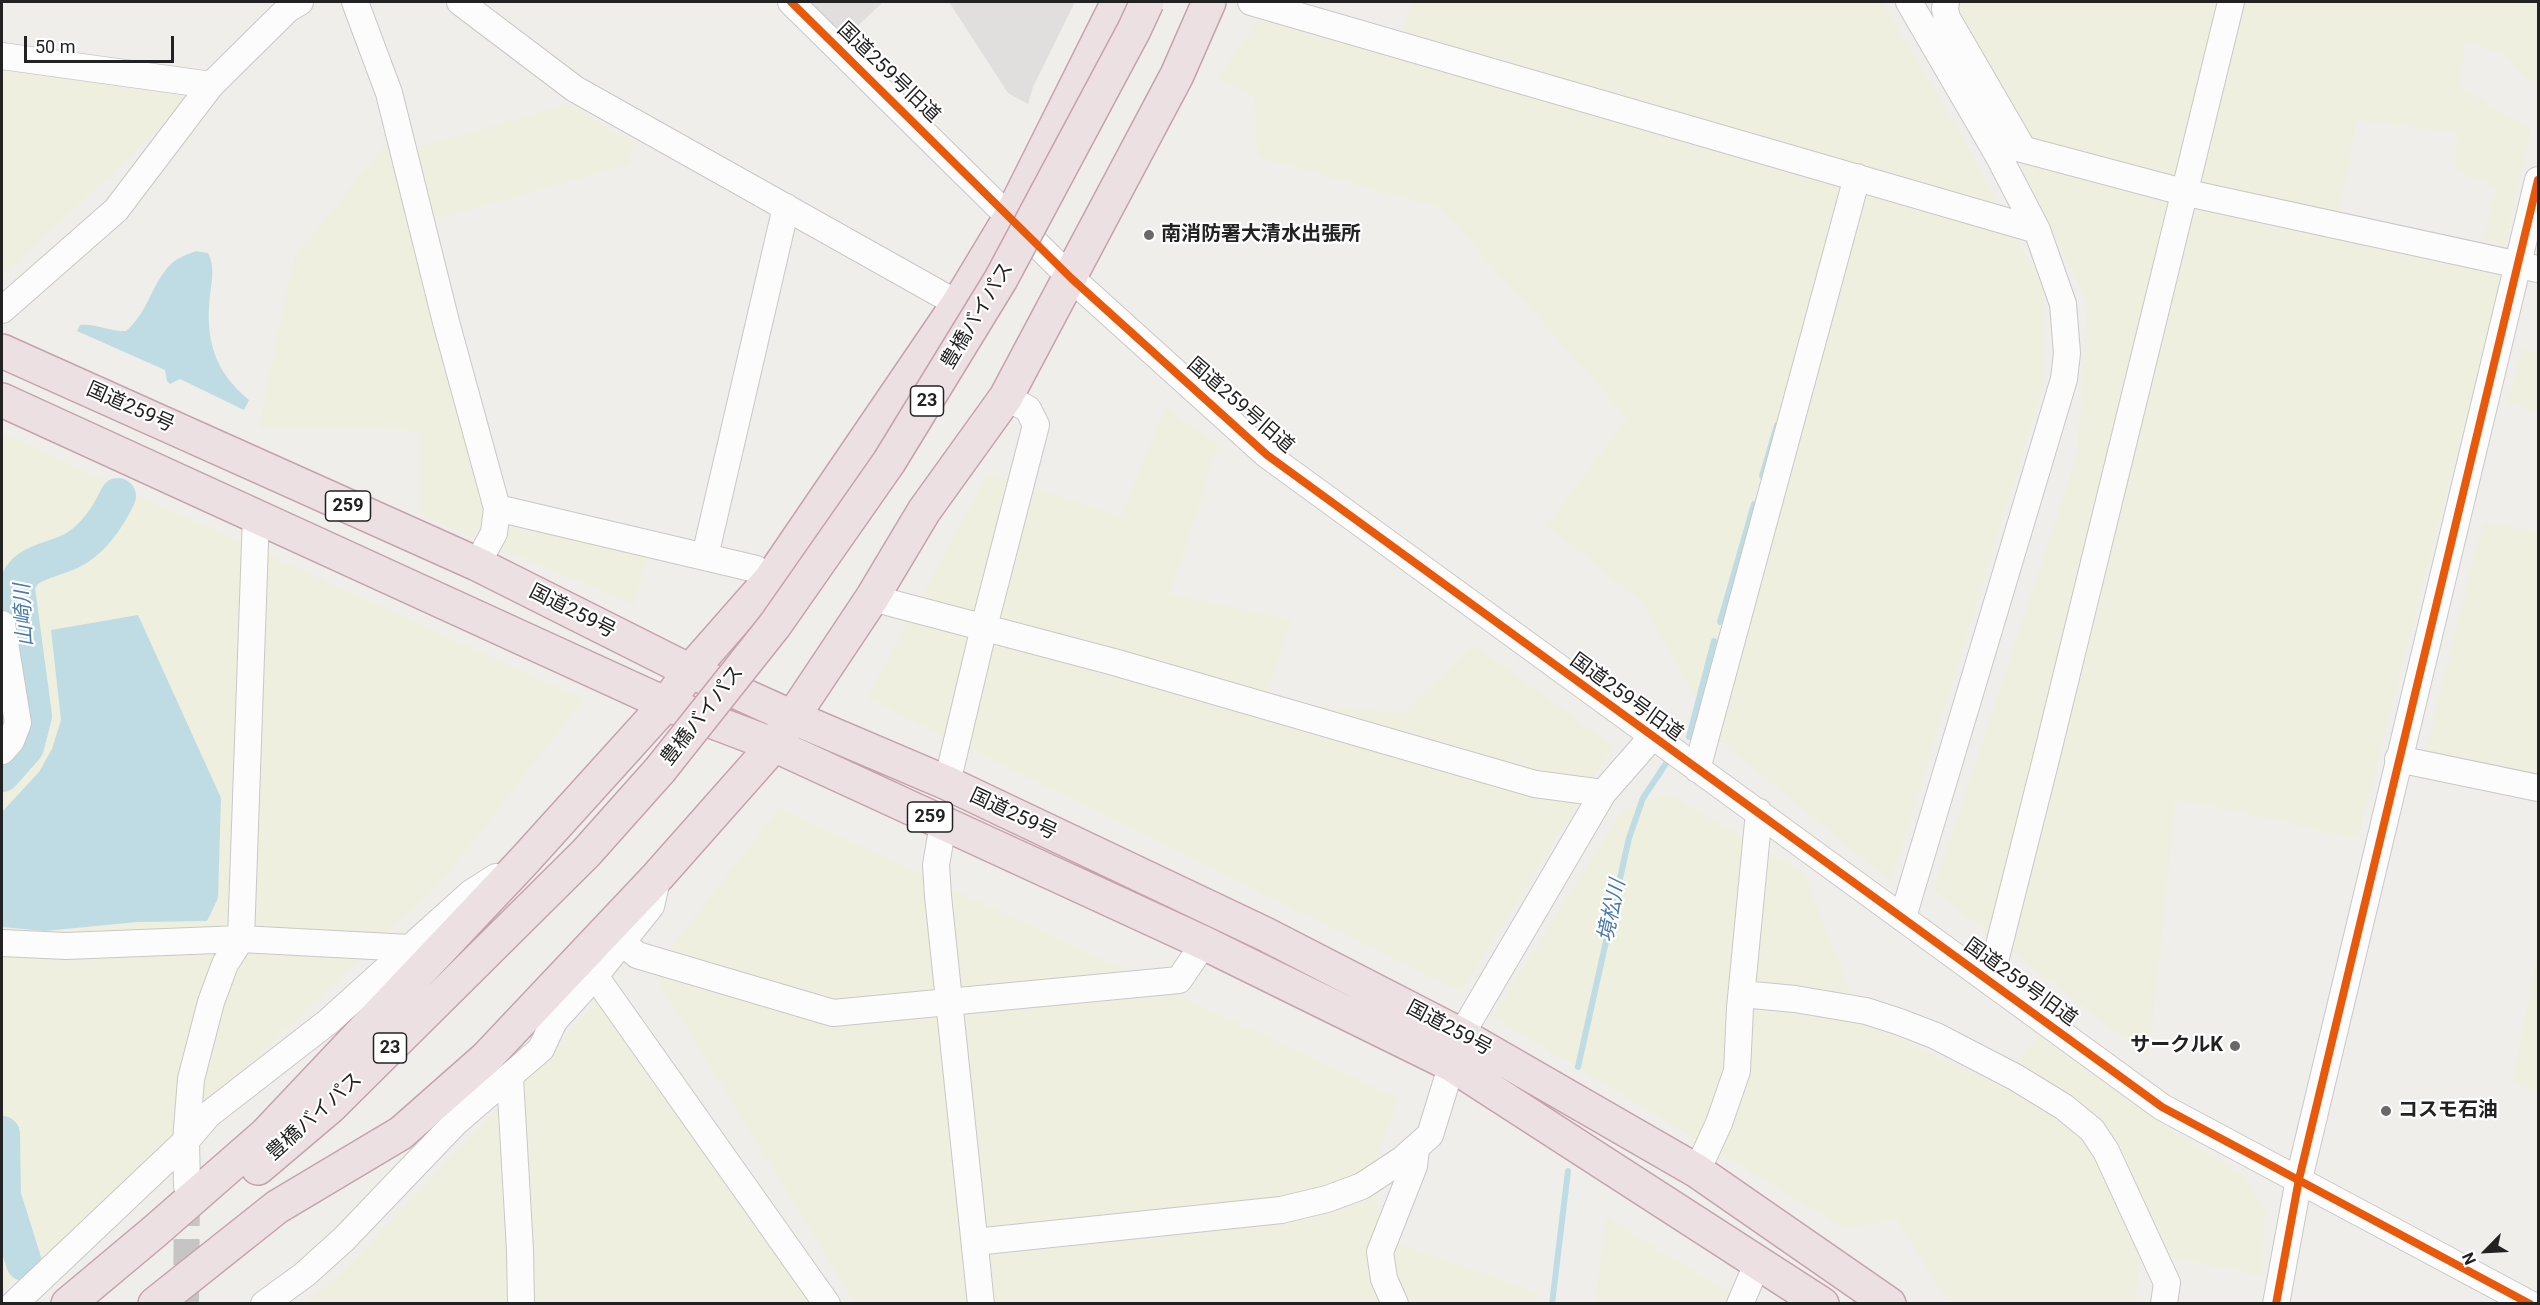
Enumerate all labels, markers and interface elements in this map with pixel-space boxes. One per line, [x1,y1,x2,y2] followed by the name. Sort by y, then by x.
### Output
[832,18,944,128] street label: 国道259号旧道
[27,24,177,62] scale bar
[35,36,75,57] text: 50 m
[1161,223,1361,247] place label: 南消防署大清水出張所
[1142,228,1156,242] marker: 南消防署大清水出張所
[937,258,1019,374] street label: 豊橋バイパス
[1182,353,1298,459] street label: 国道259号旧道
[82,378,178,438] street label: 国道259号
[910,386,944,416] road number: 23
[326,491,370,521] road number: 259
[525,580,619,644] street label: 国道259号
[11,583,39,647] water label: 山崎川
[1565,649,1687,747] street label: 国道259号旧道
[657,661,749,771] street label: 豊橋バイパス
[965,784,1061,846] street label: 国道259号
[908,802,952,832] road number: 259
[1594,878,1632,944] water label: 境松川
[1959,934,2081,1032] street label: 国道259号旧道
[1402,996,1496,1062] street label: 国道259号
[374,1033,406,1063] road number: 23
[2130,1034,2223,1058] place label: サークルK
[2228,1039,2242,1053] marker: サークルK
[262,1068,368,1166] street label: 豊橋バイパス
[2398,1099,2498,1123] place label: コスモ石油
[2379,1104,2393,1118] marker: コスモ石油
[2456,1221,2516,1281] north arrow
[2458,1250,2480,1268] text: N

